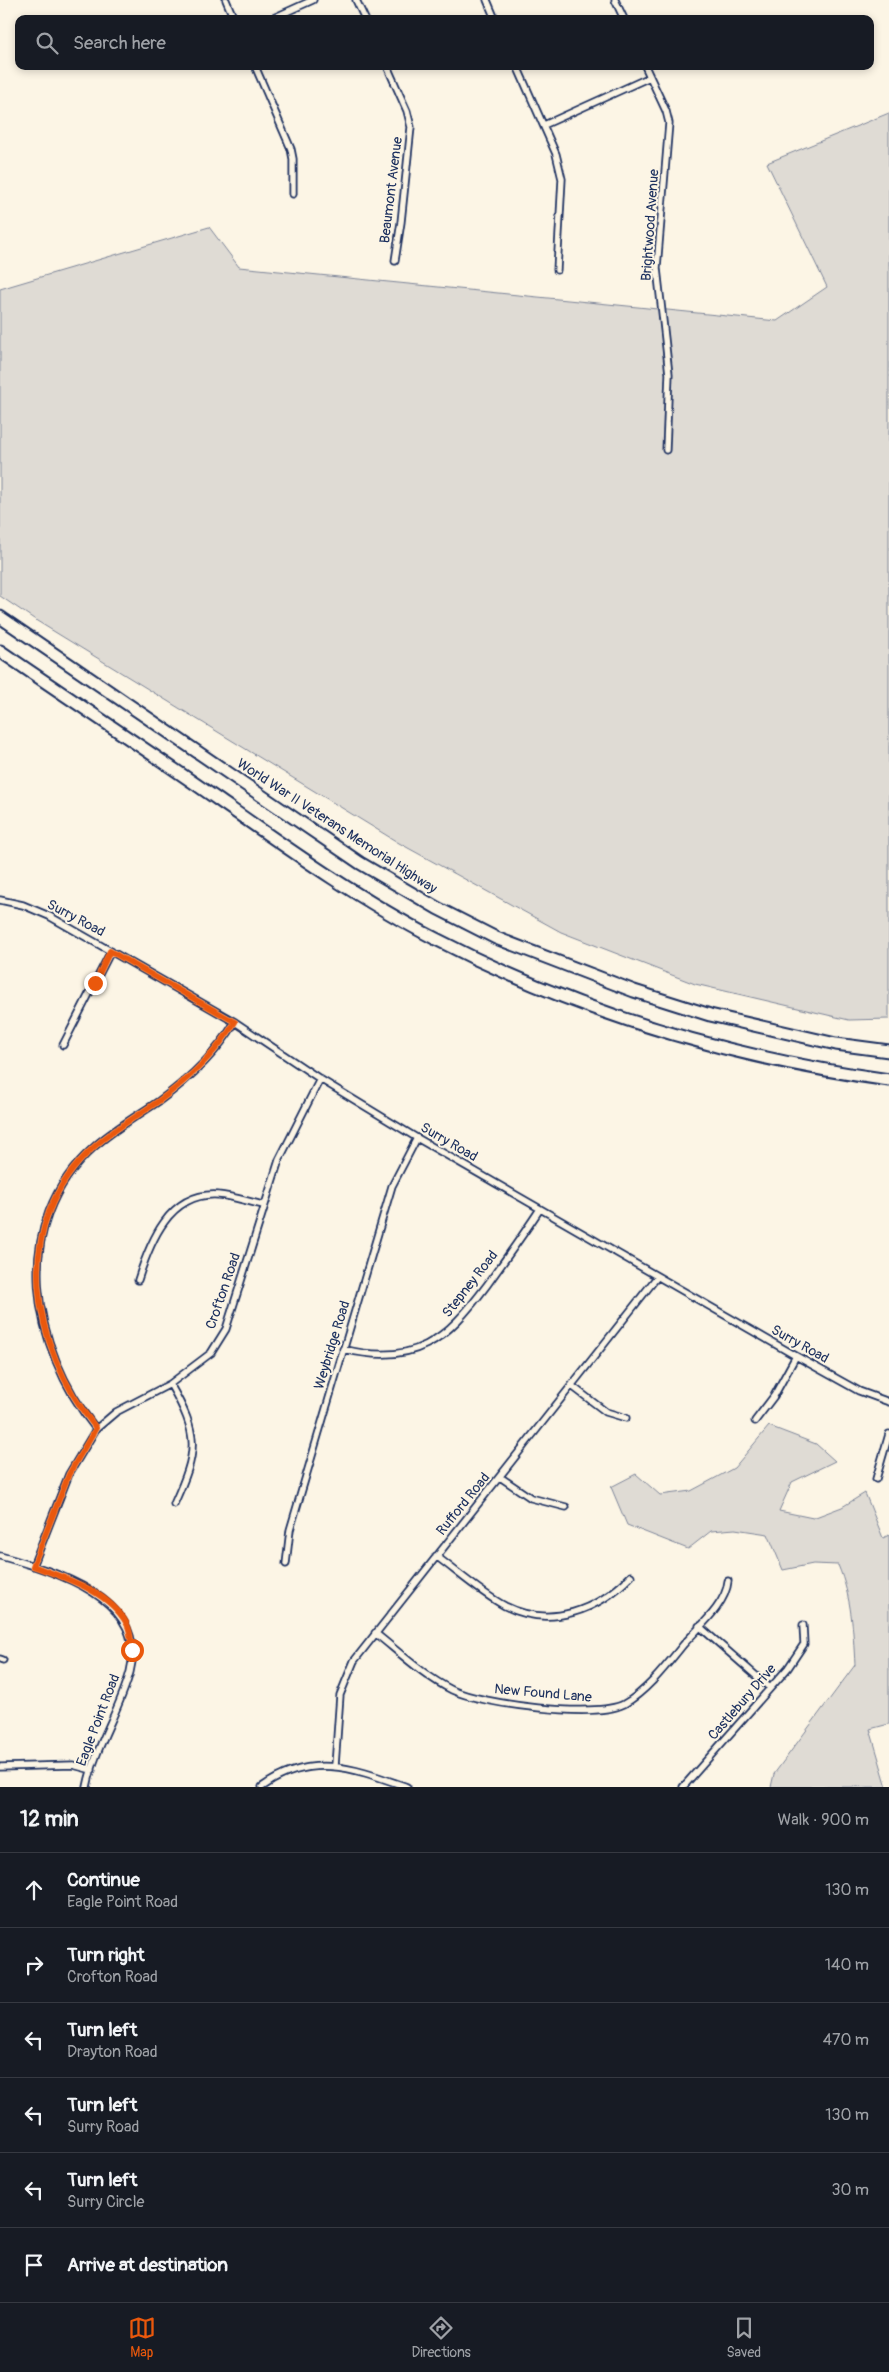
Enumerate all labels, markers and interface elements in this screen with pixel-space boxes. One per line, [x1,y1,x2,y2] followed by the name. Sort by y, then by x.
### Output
[15,15,874,70] search box
[33,29,61,57] icon: search
[73,31,166,55] text: Search here
[376,136,406,244] street label: Beaumont Avenue
[638,168,662,282] street label: Brightwood Avenue
[234,755,440,897] street label: World War II Veterans Memorial Highway
[44,896,108,940] street label: Surry Road
[84,972,107,995] route end
[417,1119,481,1165] street label: Surry Road
[439,1247,501,1321] street label: Stepney Road
[202,1251,244,1331] street label: Crofton Road
[310,1298,354,1391] street label: Weybridge Road
[768,1321,832,1367] street label: Surry Road
[433,1469,493,1539] street label: Rufford Road
[121,1639,144,1662] route start
[704,1660,780,1743] street label: Castlebury Drive
[73,1671,123,1768] street label: Eagle Point Road
[494,1680,593,1706] street label: New Found Lane
[20,1806,79,1833] text: 12 min
[778,1810,869,1830] text: Walk · 900 m
[67,1868,140,1892] text: Continue
[20,1876,48,1904] icon: ahead
[825,1880,869,1900] text: 130 m
[67,1892,178,1912] text: Eagle Point Road
[67,1943,145,1967] text: Turn right
[20,1951,48,1979] icon: right
[825,1955,869,1975] text: 140 m
[67,1967,158,1987] text: Crofton Road
[67,2018,137,2042] text: Turn left
[20,2026,48,2054] icon: left
[823,2030,869,2050] text: 470 m
[67,2042,158,2062] text: Drayton Road
[67,2093,137,2117] text: Turn left
[20,2101,48,2129] icon: left
[825,2105,869,2125] text: 130 m
[67,2117,139,2137] text: Surry Road
[67,2168,137,2192] text: Turn left
[20,2176,48,2204] icon: left
[831,2180,869,2200] text: 30 m
[67,2192,144,2212] text: Surry Circle
[20,2251,48,2279] icon: arrive
[67,2253,228,2277] text: Arrive at destination
[128,2314,156,2361] tab: Map
[411,2314,471,2361] tab: Directions
[726,2314,761,2361] tab: Saved

